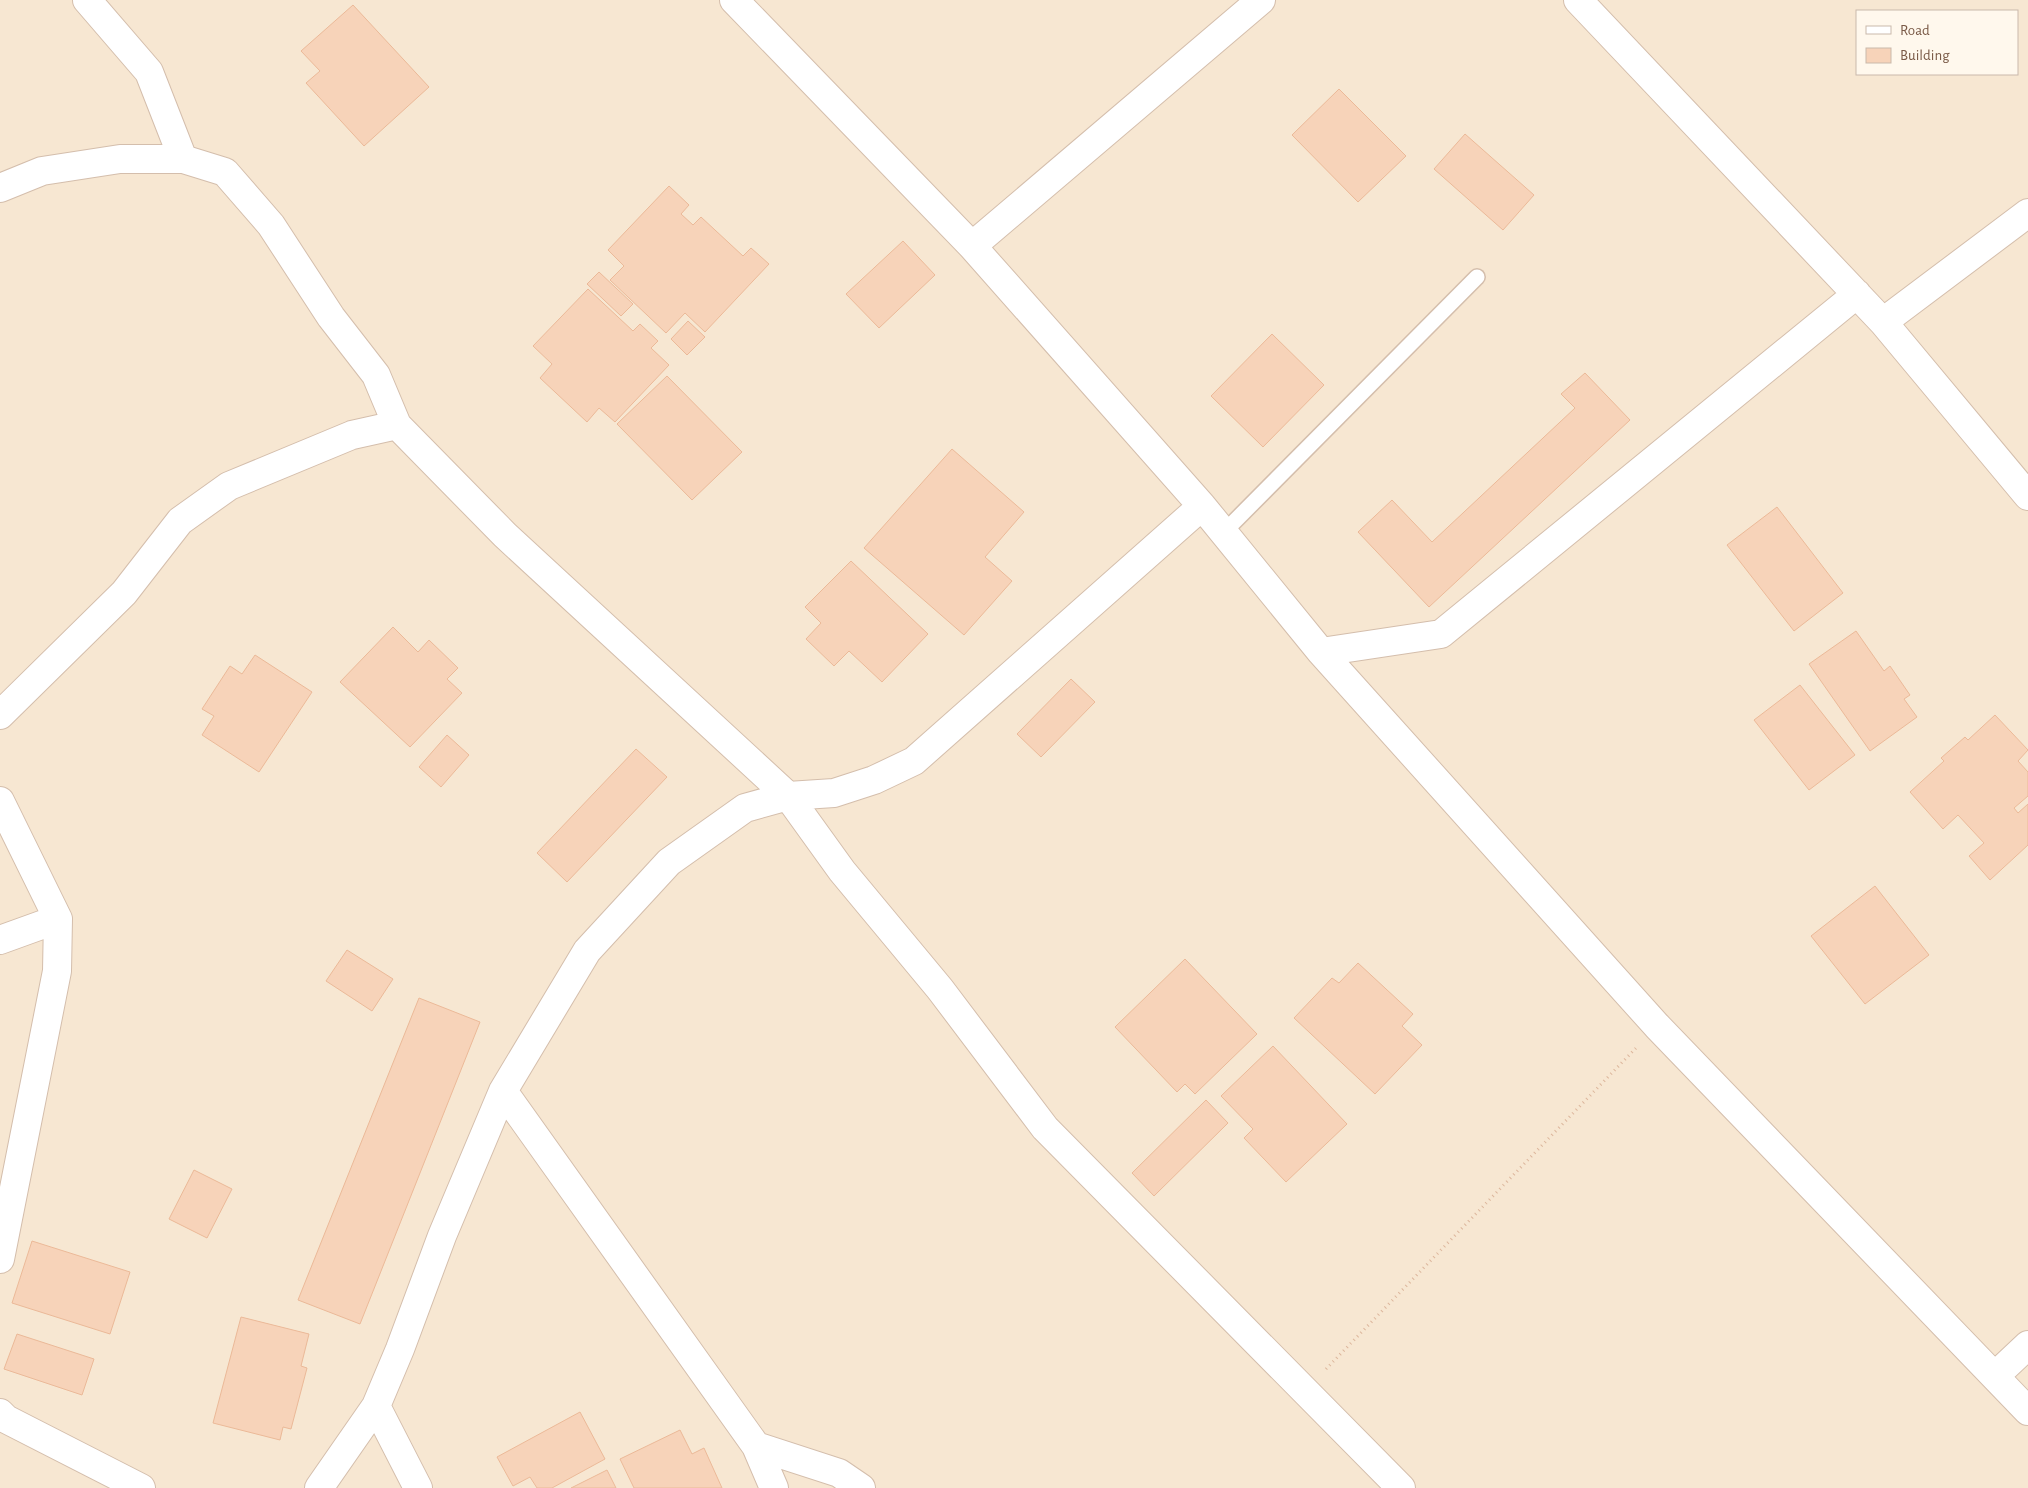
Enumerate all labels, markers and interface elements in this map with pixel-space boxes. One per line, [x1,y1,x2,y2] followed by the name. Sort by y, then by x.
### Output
[1856,10,2018,75] legend
[1900,23,1930,38] text: Road
[1900,48,1950,63] text: Building

